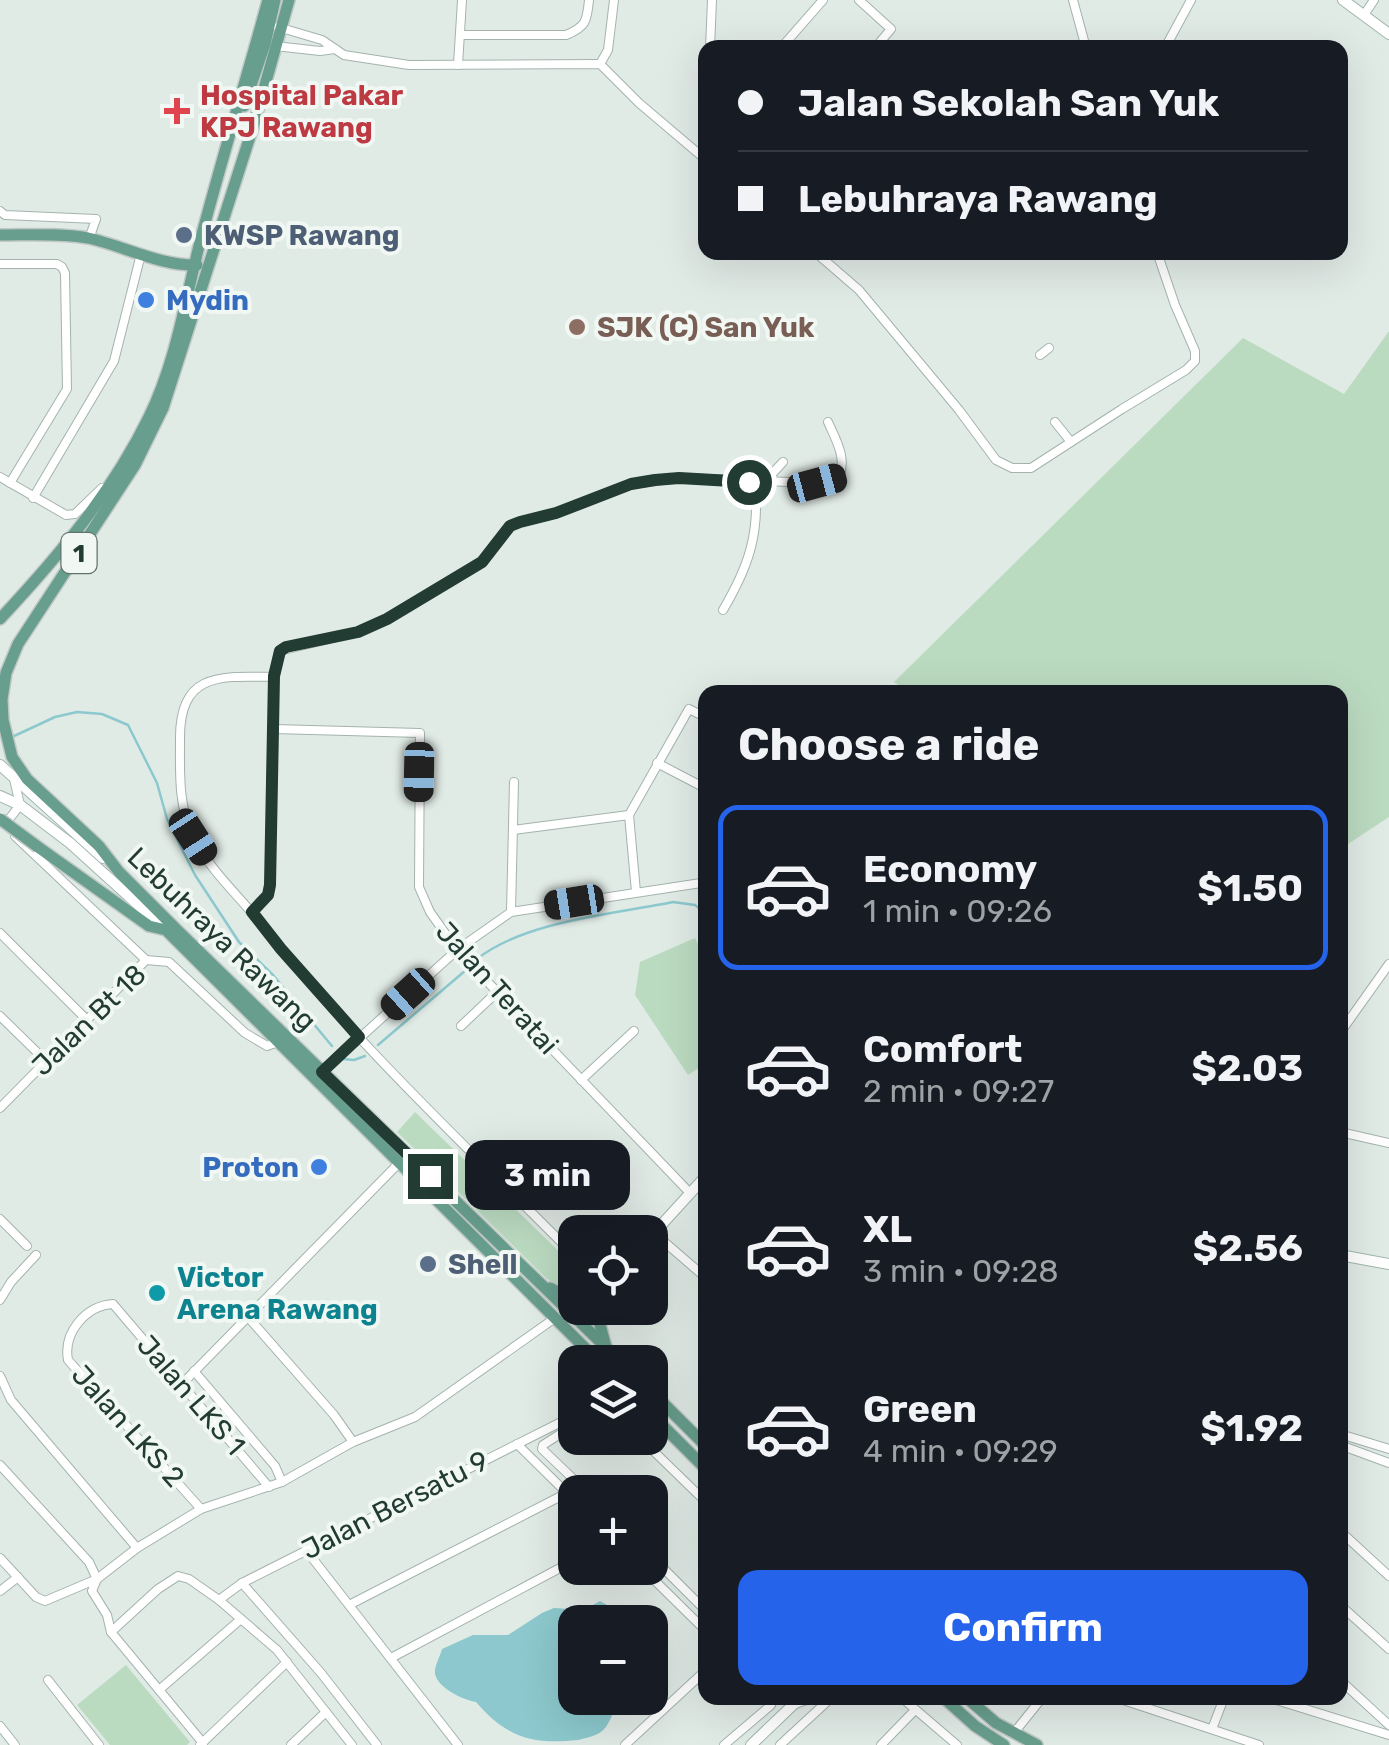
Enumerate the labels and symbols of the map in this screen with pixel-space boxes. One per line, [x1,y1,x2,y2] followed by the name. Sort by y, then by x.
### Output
[200,79,403,144] place label: Hospital Pakar KPJ Rawang
[164,98,190,124] marker: Hospital Pakar KPJ Rawang
[204,219,399,252] place label: KWSP Rawang
[173,224,195,246] marker: KWSP Rawang
[166,284,249,317] place label: Mydin
[135,289,157,311] marker: Mydin
[597,311,815,344] place label: SJK (C) San Yuk
[566,316,588,338] marker: SJK (C) San Yuk
[727,460,772,505] route start
[784,461,850,505] car
[62,533,96,573] road number: 1
[403,742,435,802] car
[164,804,222,870] car
[121,841,323,1037] street label: Lebuhraya Rawang
[542,882,606,922] car
[429,915,565,1061] street label: Jalan Teratai
[25,958,153,1082] street label: Jalan Bt 18
[376,963,440,1025] car
[465,1141,630,1211] callout: 3 min
[202,1151,299,1184] place label: Proton
[408,1154,453,1199] route end
[308,1156,330,1178] marker: Proton
[448,1248,517,1281] place label: Shell
[417,1253,439,1275] marker: Shell
[177,1261,378,1326] place label: Victor Arena Rawang
[146,1282,168,1304] marker: Victor Arena Rawang
[130,1328,252,1462] street label: Jalan LKS 1
[65,1358,191,1494] street label: Jalan LKS 2
[296,1444,494,1566] street label: Jalan Bersatu 9

